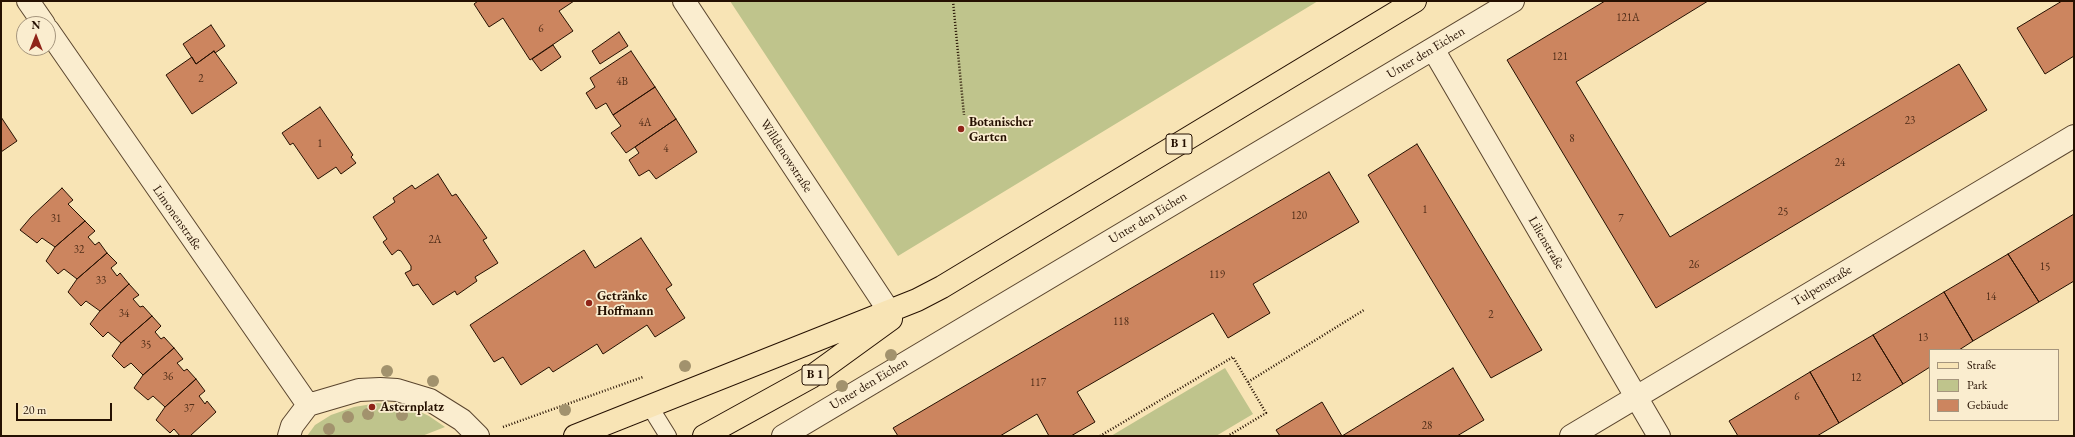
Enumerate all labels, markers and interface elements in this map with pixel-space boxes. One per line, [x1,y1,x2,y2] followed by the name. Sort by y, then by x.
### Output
[1616,11,1640,25] house number: 121A
[16,16,56,56] north arrow
[32,18,40,32] text: N
[538,22,544,36] house number: 6
[1384,24,1468,82] street label: Unter den Eichen
[1552,50,1568,64] house number: 121
[198,72,204,86] house number: 2
[616,75,628,89] house number: 4B
[969,114,1033,145] place label: Botanischer Garten
[1905,114,1915,128] house number: 23
[639,116,651,130] house number: 4A
[757,116,815,196] street label: Willdenowstraße
[956,124,966,134] marker: Botanischer Garten
[1569,132,1575,146] house number: 8
[1166,134,1192,154] road number: B 1
[317,137,323,151] house number: 1
[663,142,669,156] house number: 4
[1835,156,1845,170] house number: 24
[149,183,205,253] street label: Limonenstraße
[1106,189,1190,247] street label: Unter den Eichen
[1422,203,1428,217] house number: 1
[1778,205,1788,219] house number: 25
[1291,209,1307,223] house number: 120
[51,212,61,226] house number: 31
[1618,212,1624,226] house number: 7
[1525,214,1567,272] street label: Lilienstraße
[429,233,441,247] house number: 2A
[74,243,84,257] house number: 32
[1689,258,1699,272] house number: 26
[2040,260,2050,274] house number: 15
[1789,262,1855,310] street label: Tulpenstraße
[1209,268,1225,282] house number: 119
[96,274,106,288] house number: 33
[597,288,653,319] place label: Getränke Hoffmann
[1986,290,1996,304] house number: 14
[584,298,594,308] marker: Getränke Hoffmann
[119,307,129,321] house number: 34
[1488,308,1494,322] house number: 2
[1113,315,1129,329] house number: 118
[1918,331,1928,345] house number: 13
[141,338,151,352] house number: 35
[1929,349,2059,421] legend
[827,355,911,413] street label: Unter den Eichen
[1967,357,1996,373] text: Straße
[802,365,828,385] road number: B 1
[163,370,173,384] house number: 36
[1851,371,1861,385] house number: 12
[1030,376,1046,390] house number: 117
[1967,377,1987,393] text: Park
[1794,390,1800,404] house number: 6
[18,395,114,421] scale bar
[1967,397,2008,413] text: Gebäude
[380,399,444,415] place label: Asternplatz
[23,402,46,418] text: 20 m
[184,402,194,416] house number: 37
[367,402,377,412] marker: Asternplatz
[1422,419,1432,433] house number: 28

